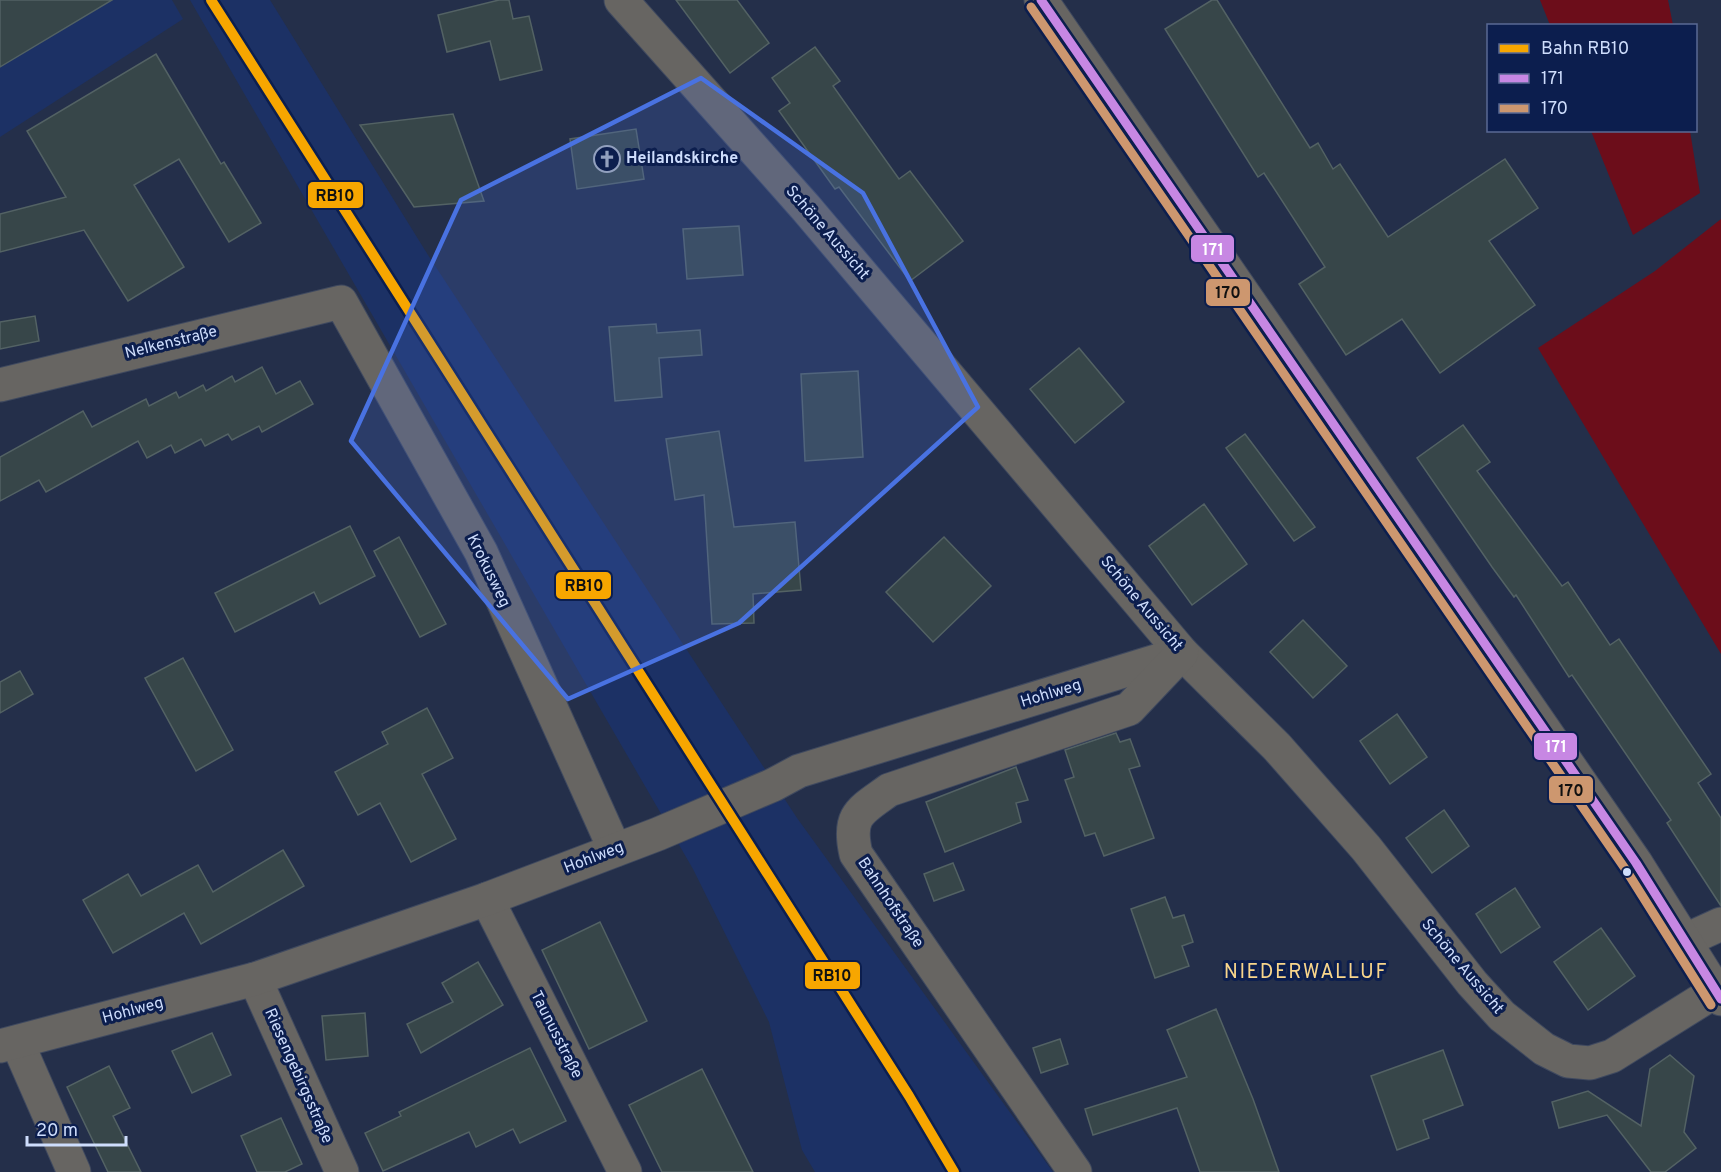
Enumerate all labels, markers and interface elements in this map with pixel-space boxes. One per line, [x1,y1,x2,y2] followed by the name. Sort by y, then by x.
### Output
[1487,24,1697,132] legend
[1541,38,1629,61] text: Bahn RB10
[1541,68,1564,91] text: 171
[1541,98,1568,121] text: 170
[592,144,622,174] church icon: Heilandskirche
[626,149,738,169] place label: Heilandskirche
[307,181,364,209] line badge: RB10
[781,182,873,284] street label: Schöne Aussicht
[316,187,354,207] text: RB10
[1190,234,1235,263] line badge: 171
[1202,241,1224,261] text: 171
[1205,278,1251,307] line badge: 170
[1215,284,1241,304] text: 170
[123,322,219,364] street label: Nelkenstraße
[462,531,514,611] street label: Krokusweg
[1095,552,1187,656] street label: Schöne Aussicht
[555,571,612,600] line badge: RB10
[565,577,603,597] text: RB10
[1018,675,1084,713] street label: Hohlweg
[1533,732,1578,761] line badge: 171
[1545,738,1567,758] text: 171
[1548,775,1594,804] line badge: 170
[1558,782,1584,802] text: 170
[561,837,627,879] street label: Hohlweg
[852,854,928,952] street label: Bahnhofstraße
[1621,866,1633,878] unlabelled marker
[1416,915,1508,1019] street label: Schöne Aussicht
[1224,960,1388,986] district label: NIEDERWALLUF
[804,961,861,990] line badge: RB10
[813,967,851,987] text: RB10
[525,988,587,1082] street label: Taunusstraße
[100,993,166,1029] street label: Hohlweg
[259,1005,337,1147] street label: Riesengebirgsstraße
[27,1109,126,1147] scale bar
[36,1120,78,1143] text: 20 m

